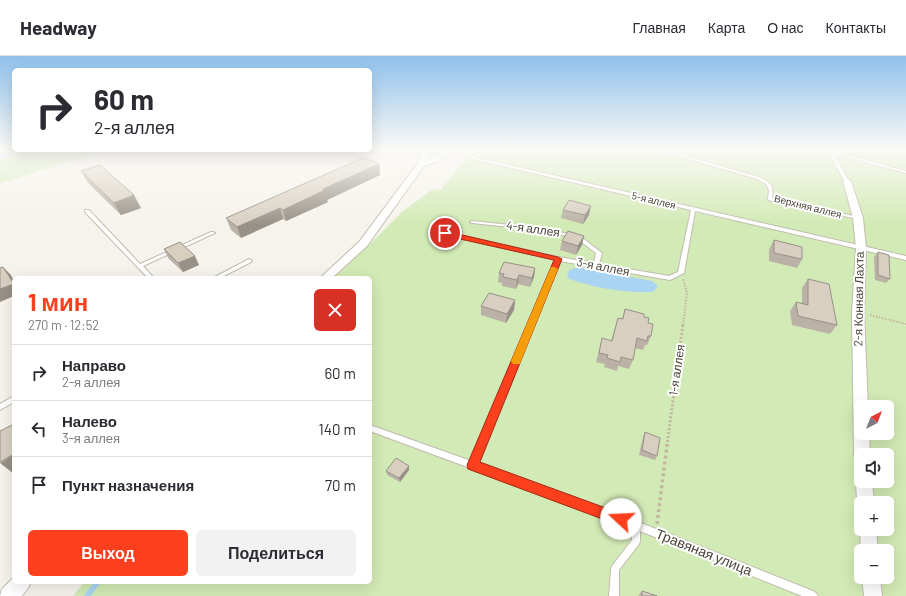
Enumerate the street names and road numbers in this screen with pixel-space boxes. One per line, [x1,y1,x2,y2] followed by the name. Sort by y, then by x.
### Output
[631,189,677,211] street label: 5-я аллея
[773,192,843,220] street label: Верхняя аллея
[505,217,561,239] street label: 4-я аллея
[850,251,866,347] street label: 2-я Конная Лахта
[576,254,631,278] street label: 3-я аллея
[665,343,687,396] street label: 1-я аллея
[653,524,755,579] street label: Травяная улица

